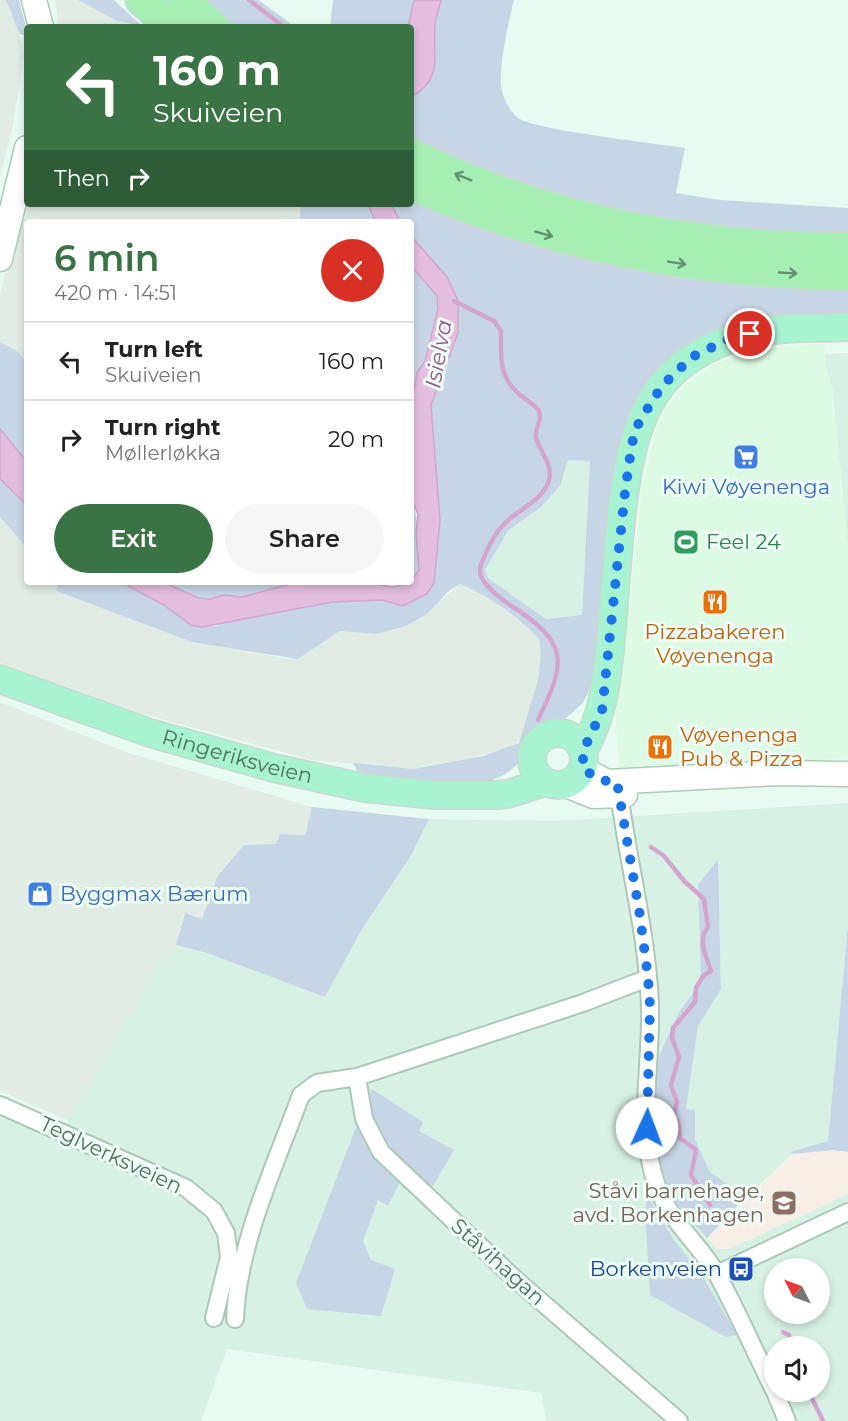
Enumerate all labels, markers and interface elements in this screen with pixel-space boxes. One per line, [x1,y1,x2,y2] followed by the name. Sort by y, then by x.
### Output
[153,44,281,96] text: 160 m
[54,48,132,126] icon: left
[153,96,283,129] text: Skuiveien
[122,162,155,195] icon: right
[54,165,110,192] text: Then
[454,171,473,182] one-way arrow
[534,229,553,240] one-way arrow
[54,236,159,280] text: 6 min
[321,239,384,302] button: close
[666,257,686,268] one-way arrow
[777,268,797,279] one-way arrow
[54,281,177,305] text: 420 m · 14:51
[724,308,775,359] pin
[733,317,766,350] icon: arrive
[419,318,458,390] water label: Isielva
[105,336,203,363] text: Turn left
[54,345,87,378] icon: left
[319,348,384,375] text: 160 m
[105,363,201,387] text: Skuiveien
[105,414,220,441] text: Turn right
[54,423,87,456] icon: right
[328,426,384,453] text: 20 m
[105,441,221,465] text: Møllerløkka
[731,442,761,472] supermarket icon: Kiwi Vøyenenga
[662,474,830,499] place label: Kiwi Vøyenenga
[54,504,213,573] button: Exit
[225,504,384,573] button: Share
[671,527,701,557] sports icon: Feel 24
[706,529,781,554] place label: Feel 24
[700,587,730,617] restaurant icon: Pizzabakeren Vøyenenga
[645,619,785,668] place label: Pizzabakeren Vøyenenga
[680,722,803,771] place label: Vøyenenga Pub & Pizza
[159,724,315,788] street label: Ringeriksveien
[645,732,675,762] restaurant icon: Vøyenenga Pub & Pizza
[25,879,55,909] shop icon: Byggmax Bærum
[60,881,248,906] place label: Byggmax Bærum
[615,1096,679,1160] position arrow
[36,1111,186,1198] street label: Teglverksveien
[572,1178,764,1227] place label: Ståvi barnehage, avd. Borkenhagen
[769,1188,799,1218] school or university icon: Ståvi barnehage, avd. Borkenhagen
[446,1213,550,1310] street label: Ståvihagan
[726,1254,756,1284] bus stop icon: Borkenveien
[590,1256,722,1281] place label: Borkenveien
[764,1258,830,1324] north arrow
[764,1258,830,1402] map controls
[764,1336,830,1402] button: sound

